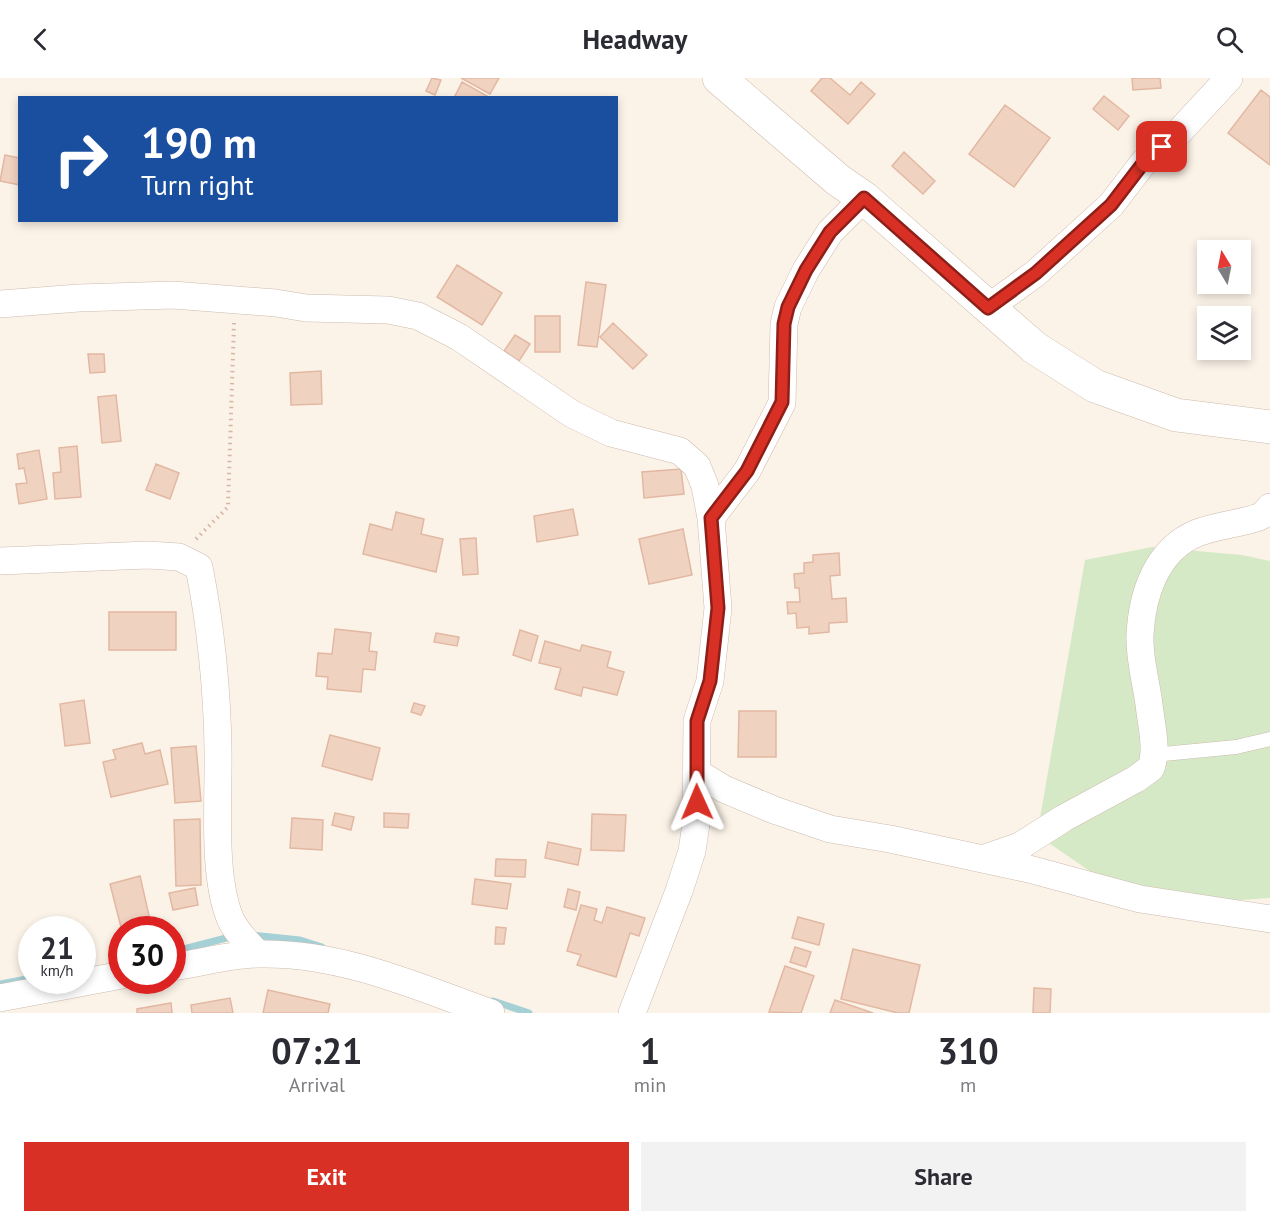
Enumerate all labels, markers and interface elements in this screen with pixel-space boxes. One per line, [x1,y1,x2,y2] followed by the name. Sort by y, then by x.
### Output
[582,22,688,56] text: Headway
[24,23,57,56] icon: back
[1213,23,1246,56] icon: search
[141,115,257,170] text: 190 m
[42,120,120,198] icon: right
[1136,121,1187,172] pin
[1145,130,1178,163] icon: arrive
[141,168,254,202] text: Turn right
[1197,240,1251,294] north arrow
[1197,240,1251,360] map controls
[1197,306,1251,360] button: layers
[665,770,729,834] position arrow
[108,916,186,994] speed limit sign: 30
[40,928,74,967] text: 21
[41,961,73,980] text: km/h
[271,1027,363,1074] text: 07:21
[640,1027,660,1074] text: 1
[938,1027,999,1074] text: 310
[289,1072,345,1098] text: Arrival
[634,1072,666,1098] text: min
[960,1072,976,1098] text: m
[24,1142,629,1211] button: Exit
[641,1142,1246,1211] button: Share

